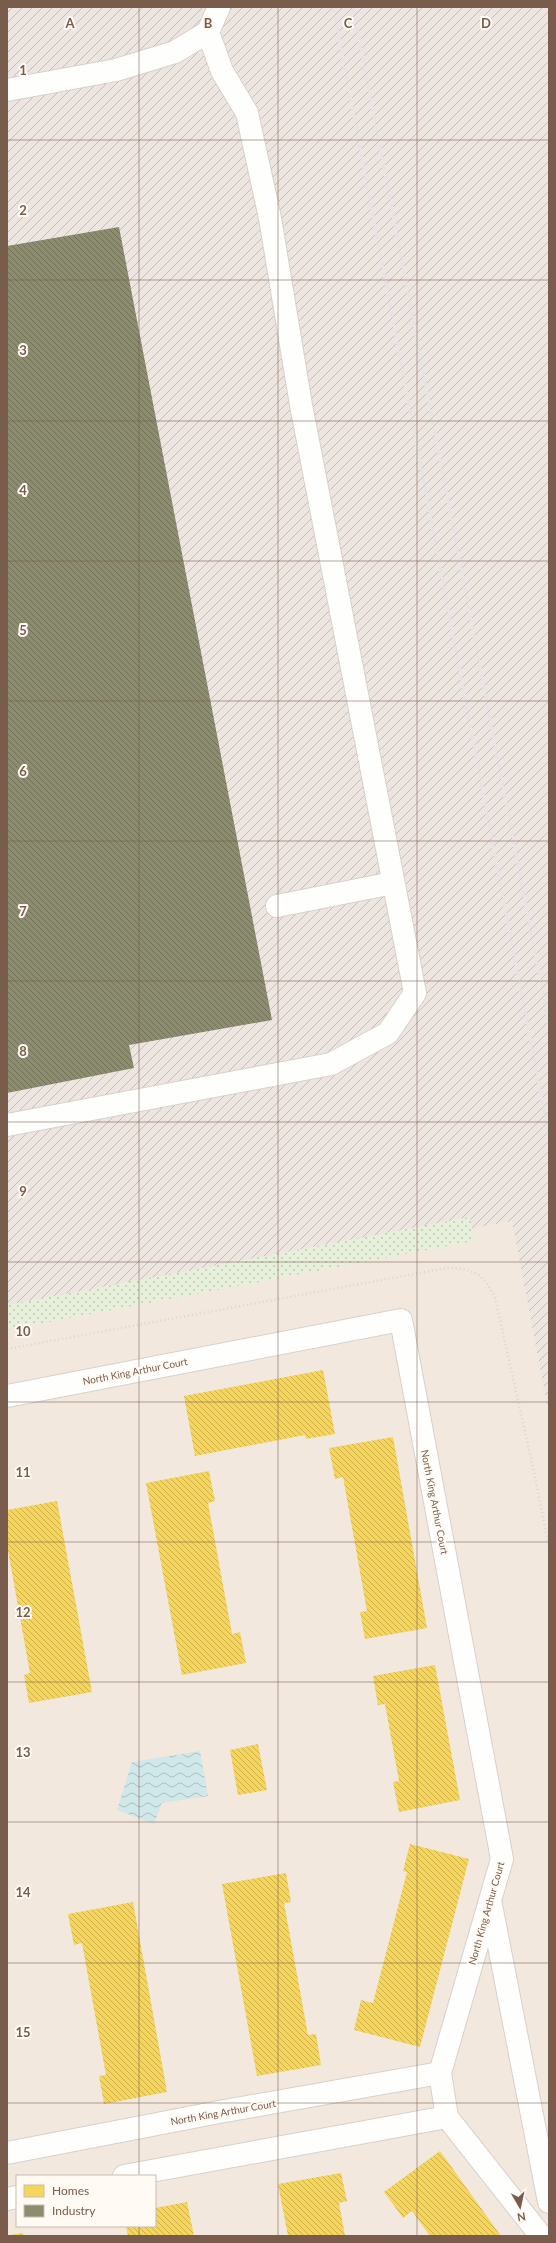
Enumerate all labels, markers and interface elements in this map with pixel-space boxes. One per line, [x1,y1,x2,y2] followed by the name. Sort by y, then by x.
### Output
[64,15,75,31] text: A
[204,15,213,31] text: B
[344,15,353,31] text: C
[481,15,491,31] text: D
[19,62,27,78] text: 1
[19,202,27,218] text: 2
[19,342,27,358] text: 3
[19,482,27,498] text: 4
[19,622,27,638] text: 5
[19,763,27,779] text: 6
[19,903,27,919] text: 7
[19,1043,27,1059] text: 8
[19,1183,27,1199] text: 9
[15,1323,31,1339] text: 10
[81,1355,189,1387] street label: North King Arthur Court
[419,1448,451,1556] street label: North King Arthur Court
[15,1464,31,1480] text: 11
[15,1604,31,1620] text: 12
[15,1744,31,1760] text: 13
[466,1860,507,1966] street label: North King Arthur Court
[15,1884,31,1900] text: 14
[15,2024,31,2040] text: 15
[169,2097,277,2127] street label: North King Arthur Court
[16,2175,156,2227] legend
[52,2183,89,2198] text: Homes
[500,2187,540,2227] north arrow
[52,2203,96,2218] text: Industry
[516,2210,527,2224] text: N

